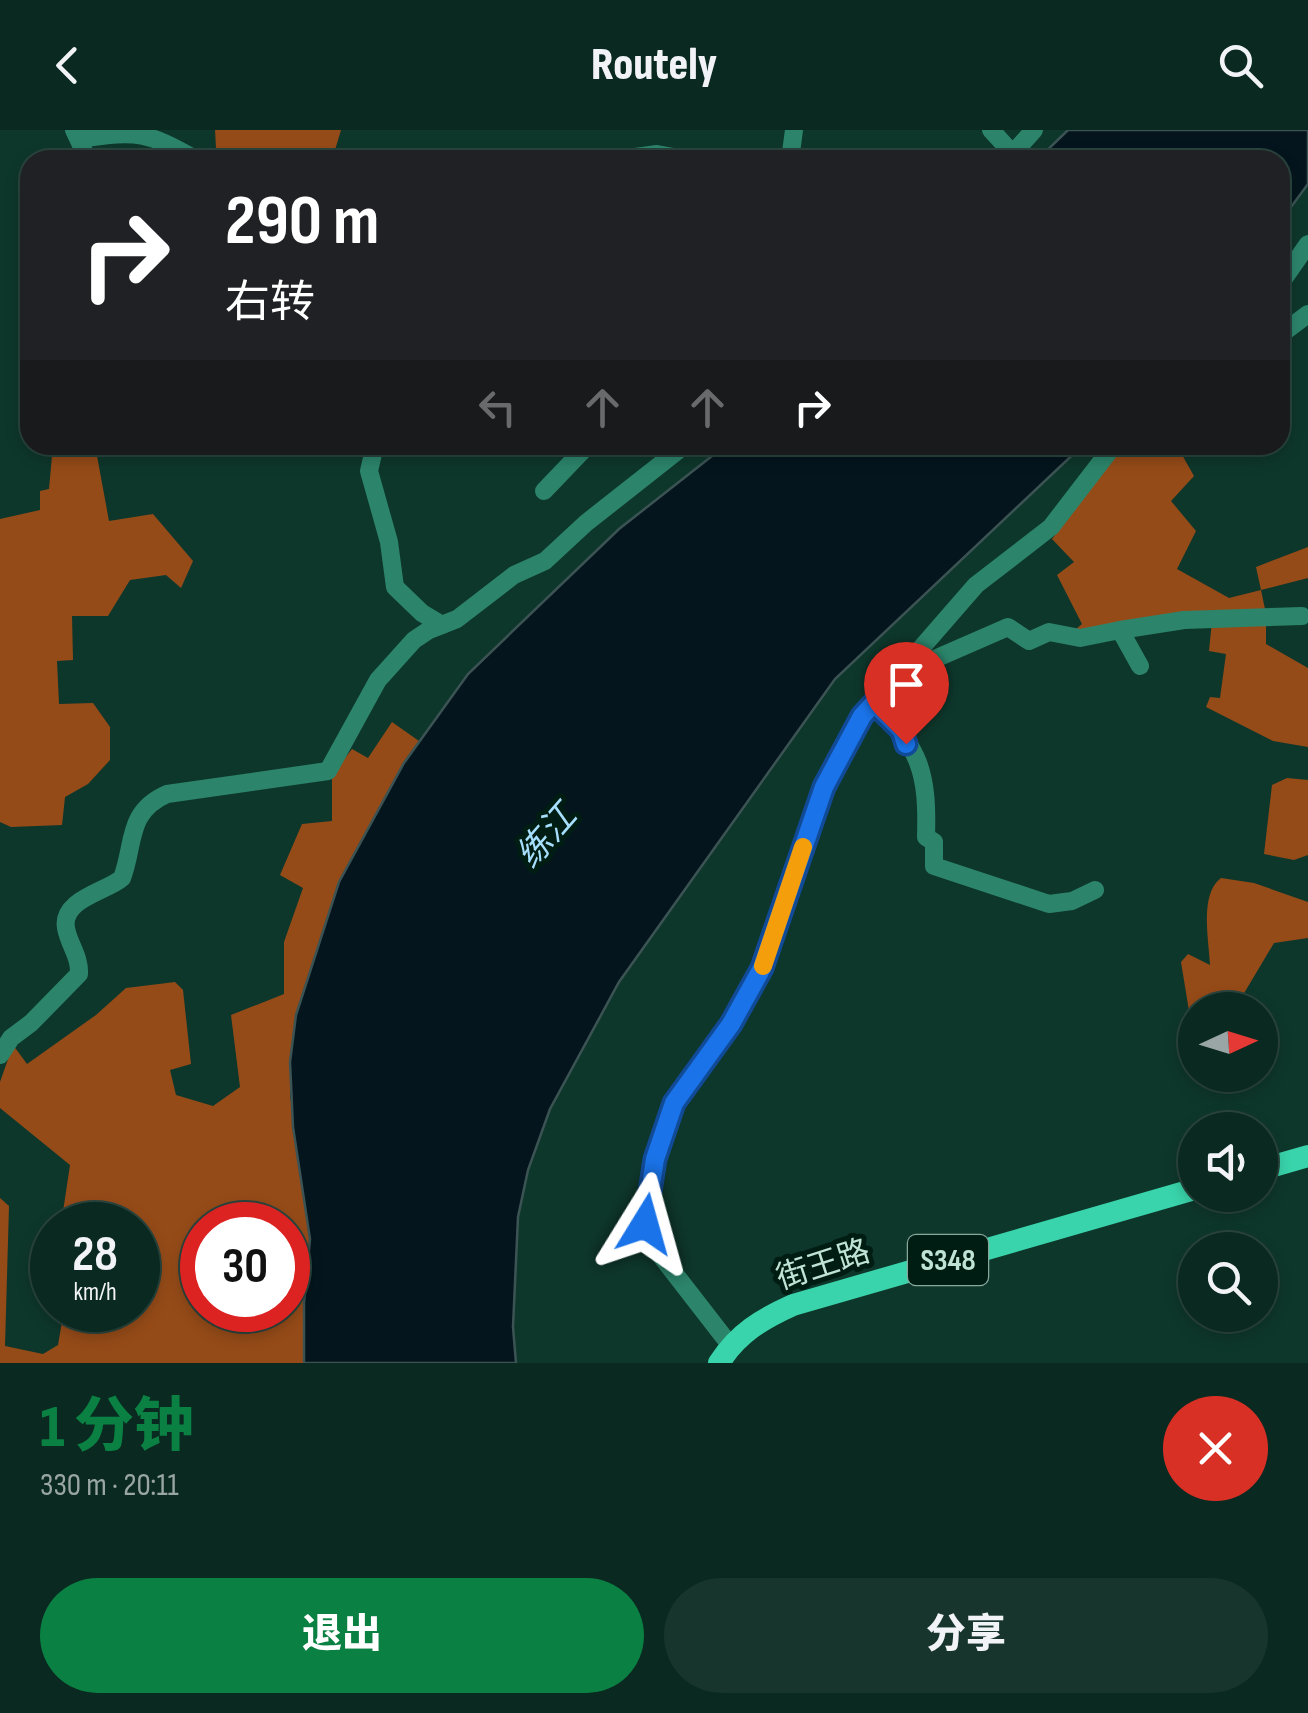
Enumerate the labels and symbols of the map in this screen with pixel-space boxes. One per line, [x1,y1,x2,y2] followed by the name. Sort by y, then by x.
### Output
[864,642,949,745] pin
[508,793,589,878] water label: 练江
[1178,992,1278,1092] north arrow
[593,1172,697,1276] position arrow
[180,1202,310,1332] speed limit sign: 30
[772,1232,875,1299] street label: 街王路
[908,1235,988,1285] road number: S348

